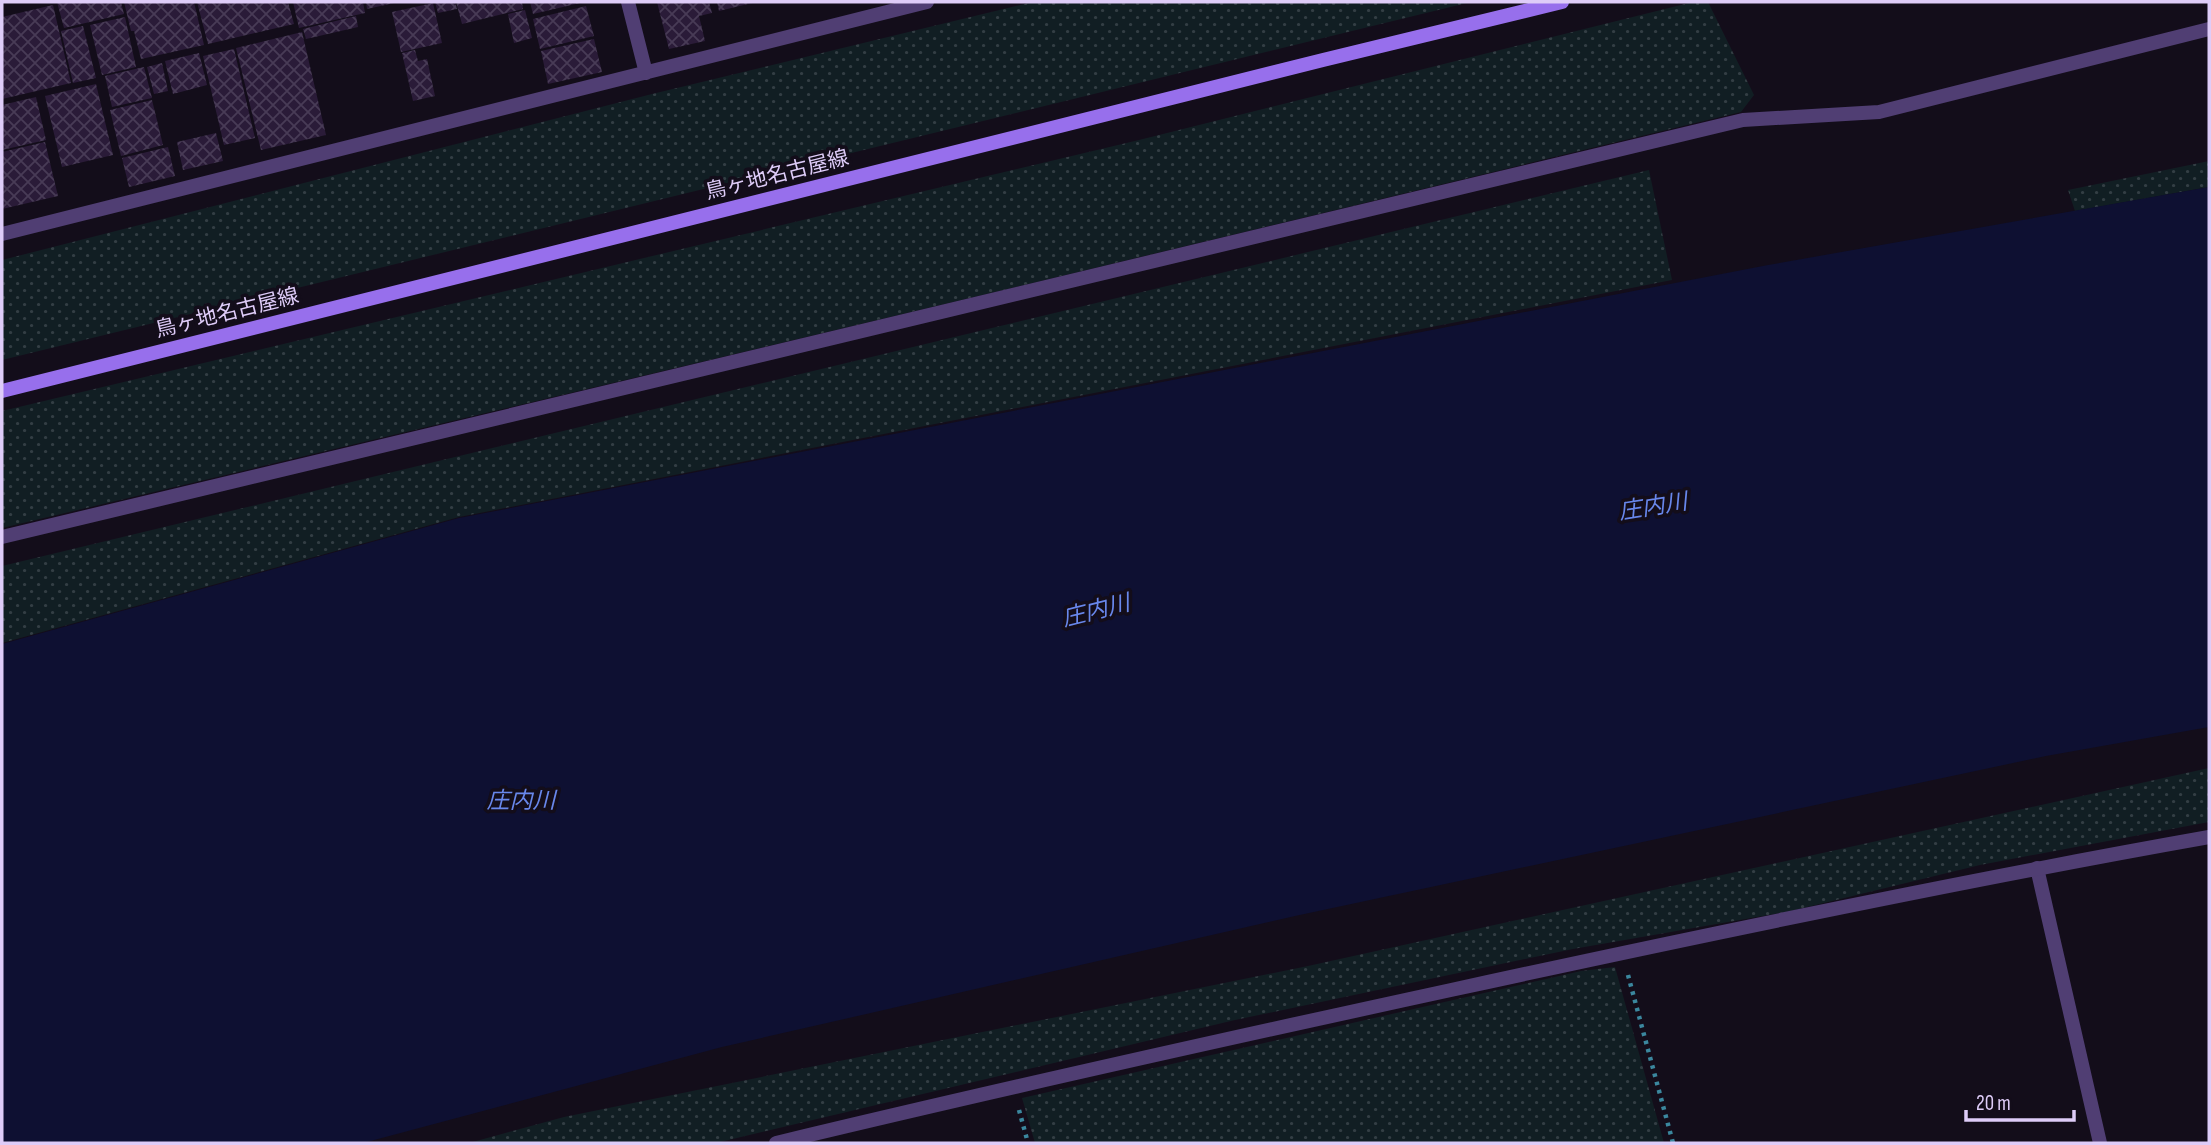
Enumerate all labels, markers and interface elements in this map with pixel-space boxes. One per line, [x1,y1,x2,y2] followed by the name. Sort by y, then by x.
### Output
[703,145,851,205] street label: 鳥ヶ地名古屋線
[153,283,301,343] street label: 鳥ヶ地名古屋線
[1617,487,1692,526] water label: 庄内川
[1059,588,1136,633] water label: 庄内川
[487,787,559,815] water label: 庄内川
[1966,1078,2074,1122] scale bar
[1976,1091,2011,1116] text: 20 m

